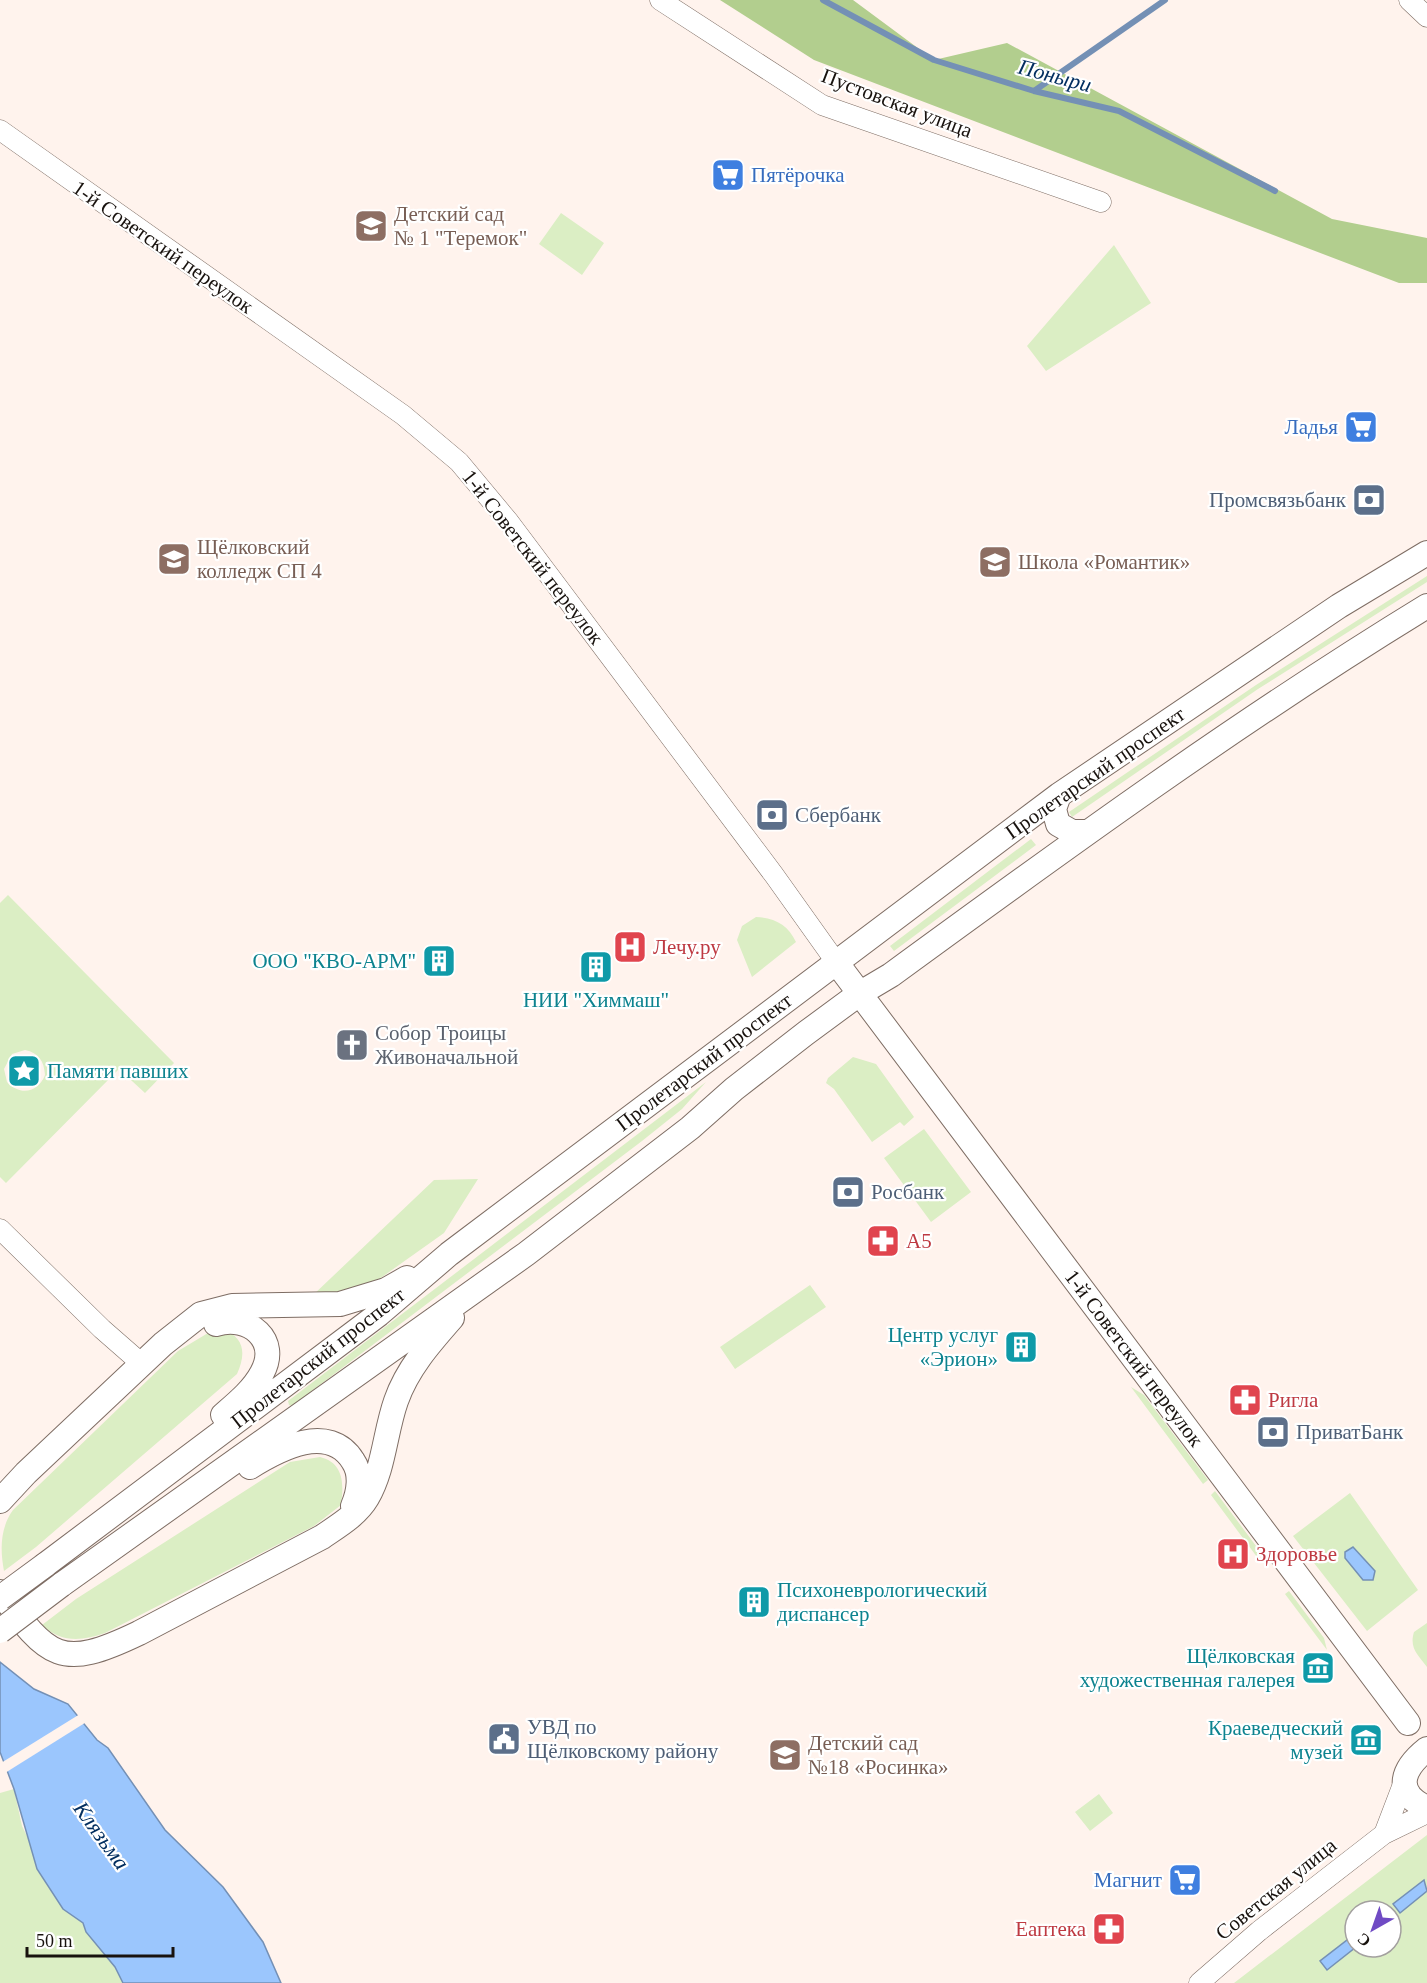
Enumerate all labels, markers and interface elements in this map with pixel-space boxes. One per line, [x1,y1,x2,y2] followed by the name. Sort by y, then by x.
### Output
[1015,53,1094,97] water label: Поныри
[818,63,976,143] street label: Пустовская улица
[710,157,746,193] supermarket icon: Пятёрочка
[751,163,845,187] place label: Пятёрочка
[68,176,259,319] street label: 1-й Советский переулок
[394,202,527,250] place label: Детский сад № 1 "Теремок"
[353,208,389,244] school or university icon: Детский сад № 1 "Теремок"
[1343,409,1379,445] supermarket icon: Ладья
[1285,415,1338,439] place label: Ладья
[457,465,609,650] street label: 1-й Советский переулок
[1351,482,1387,518] bank icon: Промсвязьбанк
[1209,488,1347,512] place label: Промсвязьбанк
[197,535,322,583] place label: Щёлковский колледж СП 4
[156,541,192,577] school or university icon: Щёлковский колледж СП 4
[977,544,1013,580] school or university icon: Школа «Романтик»
[1018,550,1190,574] place label: Школа «Романтик»
[1000,702,1190,844] street label: Пролетарский проспект
[754,797,790,833] bank icon: Сбербанк
[795,803,882,827] place label: Сбербанк
[612,929,648,965] hospital icon: Лечу.ру
[653,935,721,959] place label: Лечу.ру
[421,943,457,979] building icon: ООО "КВО-АРМ"
[252,949,416,973] place label: ООО "КВО-АРМ"
[578,949,614,985] building icon: НИИ "Химмаш"
[523,988,669,1012] place label: НИИ "Химмаш"
[611,988,797,1136] street label: Пролетарский проспект
[375,1021,518,1069] place label: Собор Троицы Живоначальной
[334,1027,370,1063] church icon: Собор Троицы Живоначальной
[6,1053,42,1089] place icon: Памяти павших
[47,1059,189,1083] place label: Памяти павших
[830,1174,866,1210] bank icon: Росбанк
[871,1180,945,1204] place label: Росбанк
[865,1223,901,1259] pharmacy icon: А5
[906,1229,932,1253] place label: А5
[1060,1265,1209,1452] street label: 1-й Советский переулок
[226,1283,410,1433] street label: Пролетарский проспект
[888,1323,998,1371] place label: Центр услуг «Эрион»
[1003,1329,1039,1365] building icon: Центр услуг «Эрион»
[1227,1382,1263,1418] pharmacy icon: Ригла
[1268,1388,1319,1412] place label: Ригла
[1255,1414,1291,1450] bank icon: ПриватБанк
[1296,1420,1404,1444] place label: ПриватБанк
[1215,1536,1251,1572] hospital icon: Здоровье
[1256,1542,1337,1566] place label: Здоровье
[777,1578,987,1626] place label: Психоневрологический диспансер
[736,1584,772,1620] building icon: Психоневрологический диспансер
[1080,1644,1295,1692] place label: Щёлковская художественная галерея
[1300,1650,1336,1686] museum icon: Щёлковская художественная галерея
[527,1715,719,1763] place label: УВД по Щёлковскому району
[1208,1716,1343,1764] place label: Краеведческий музей
[486,1721,522,1757] public building icon: УВД по Щёлковскому району
[1348,1722,1384,1758] museum icon: Краеведческий музей
[808,1731,948,1779] place label: Детский сад №18 «Росинка»
[767,1737,803,1773] school or university icon: Детский сад №18 «Росинка»
[68,1796,135,1874] water label: Клязьма
[1211,1833,1342,1945] street label: Советская улица
[1167,1862,1203,1898] supermarket icon: Магнит
[1094,1868,1162,1892] place label: Магнит
[1343,1899,1403,1959] north arrow
[1091,1911,1127,1947] pharmacy icon: Еаптека
[1015,1917,1087,1941] place label: Еаптека
[27,1920,172,1958] scale bar
[1354,1930,1374,1950] text: С
[36,1931,73,1951] text: 50 m

